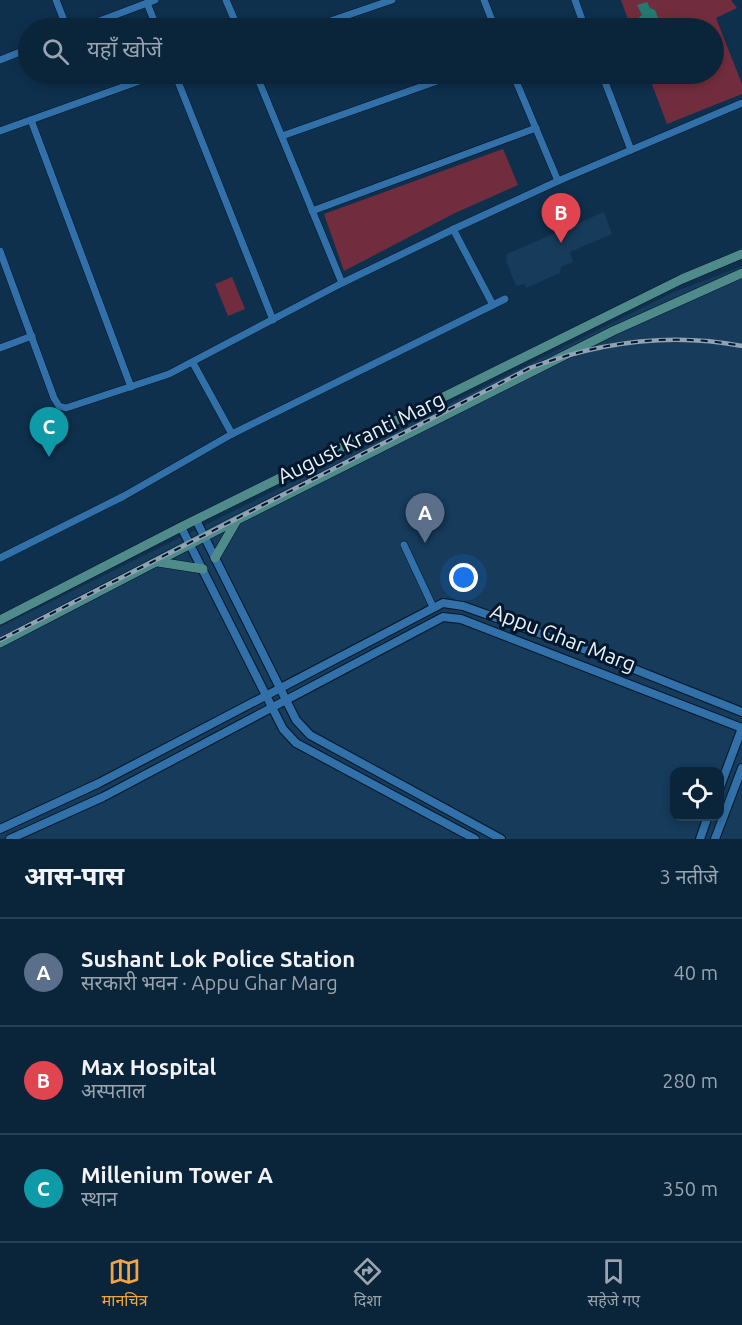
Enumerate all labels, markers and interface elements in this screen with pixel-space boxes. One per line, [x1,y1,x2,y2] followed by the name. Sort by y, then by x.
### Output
[18,18,724,84] search box
[39,35,72,68] icon: search
[87,36,162,61] text: यहाँ खोजें
[542,194,580,243] pin: B
[273,386,448,488] street label: August Kranti Marg
[29,408,68,457] pin: C
[406,494,444,543] pin: A
[449,563,478,592] your location
[487,598,639,676] street label: Appu Ghar Marg
[670,767,724,821] map controls
[670,767,724,821] button: locate
[24,861,124,890] text: आस-पास
[660,865,718,888] text: 3 नतीजे
[81,946,355,971] text: Sushant Lok Police Station
[36,961,51,984] text: A
[674,961,718,984] text: 40 m
[81,971,338,994] text: सरकारी भवन · Appu Ghar Marg
[81,1054,216,1079] text: Max Hospital
[37,1069,50,1092] text: B
[662,1069,718,1092] text: 280 m
[81,1079,146,1102] text: अस्पताल
[81,1162,273,1187] text: Millenium Tower A
[37,1177,50,1200] text: C
[662,1177,718,1200] text: 350 m
[81,1187,117,1210] text: स्थान
[102,1255,147,1313] tab: मानचित्र
[351,1255,384,1313] tab: दिशा
[588,1255,640,1313] tab: सहेजे गए

